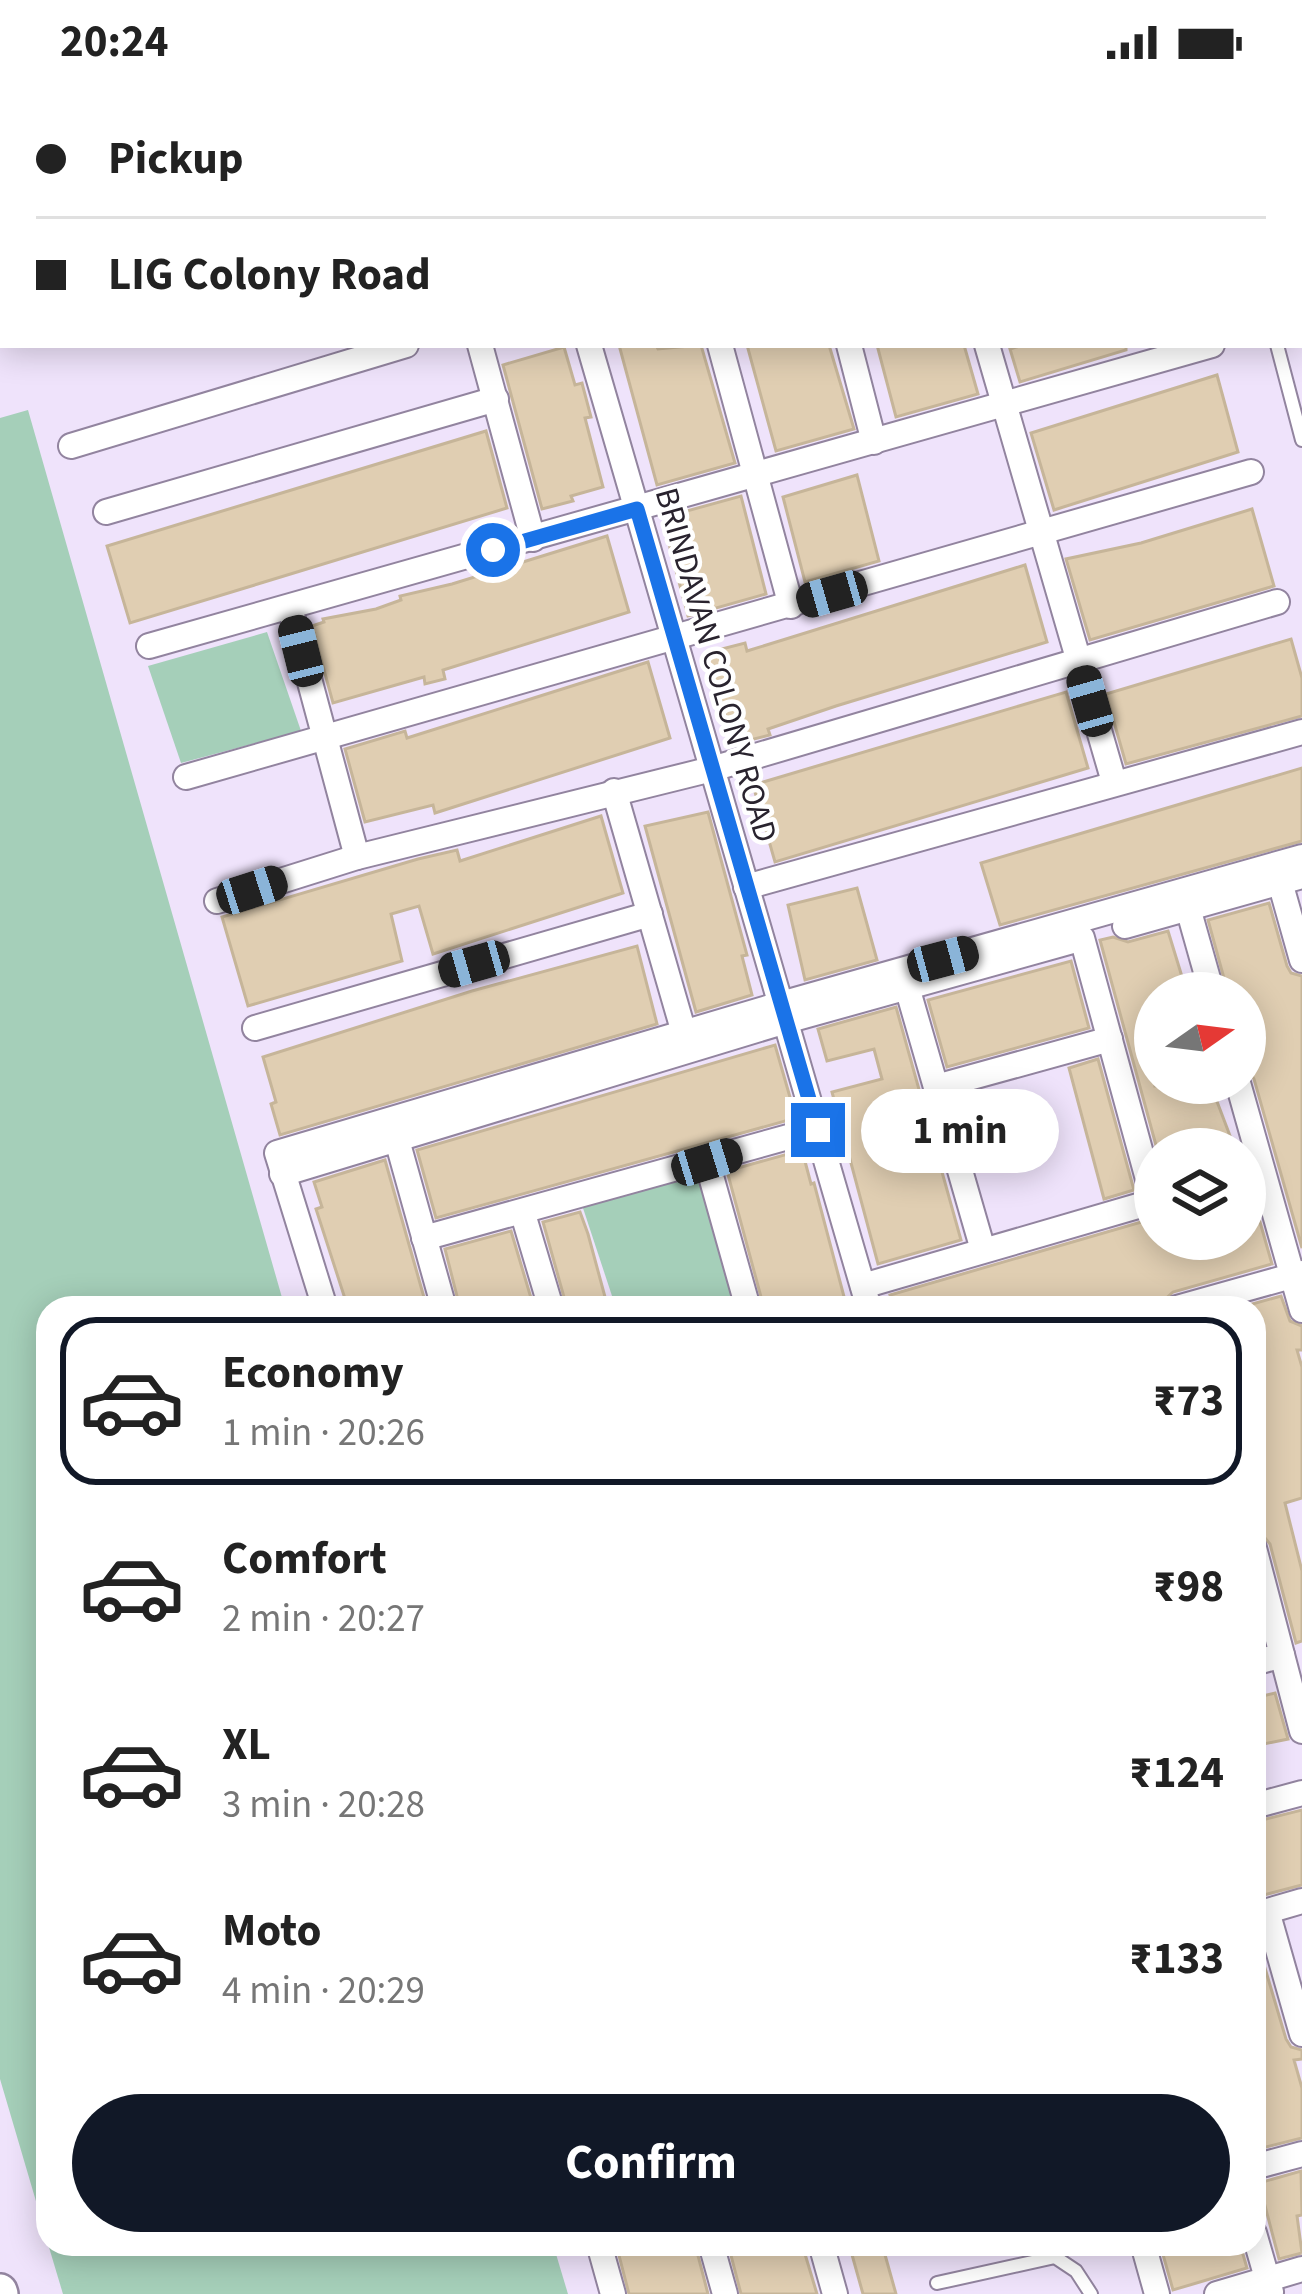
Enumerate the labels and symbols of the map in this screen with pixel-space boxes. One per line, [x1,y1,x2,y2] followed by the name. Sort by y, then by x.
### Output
[643,482,789,848] street label: BRINDAVAN COLONY ROAD
[466,523,520,577] route start
[792,567,872,621] car
[275,612,327,690] car
[1063,661,1117,741] car
[212,862,292,918] car
[904,932,982,986] car
[434,937,514,991] car
[1134,972,1266,1104] north arrow
[860,1088,1058,1172] callout: 1 min
[791,1103,845,1157] route end
[667,1134,747,1190] car

